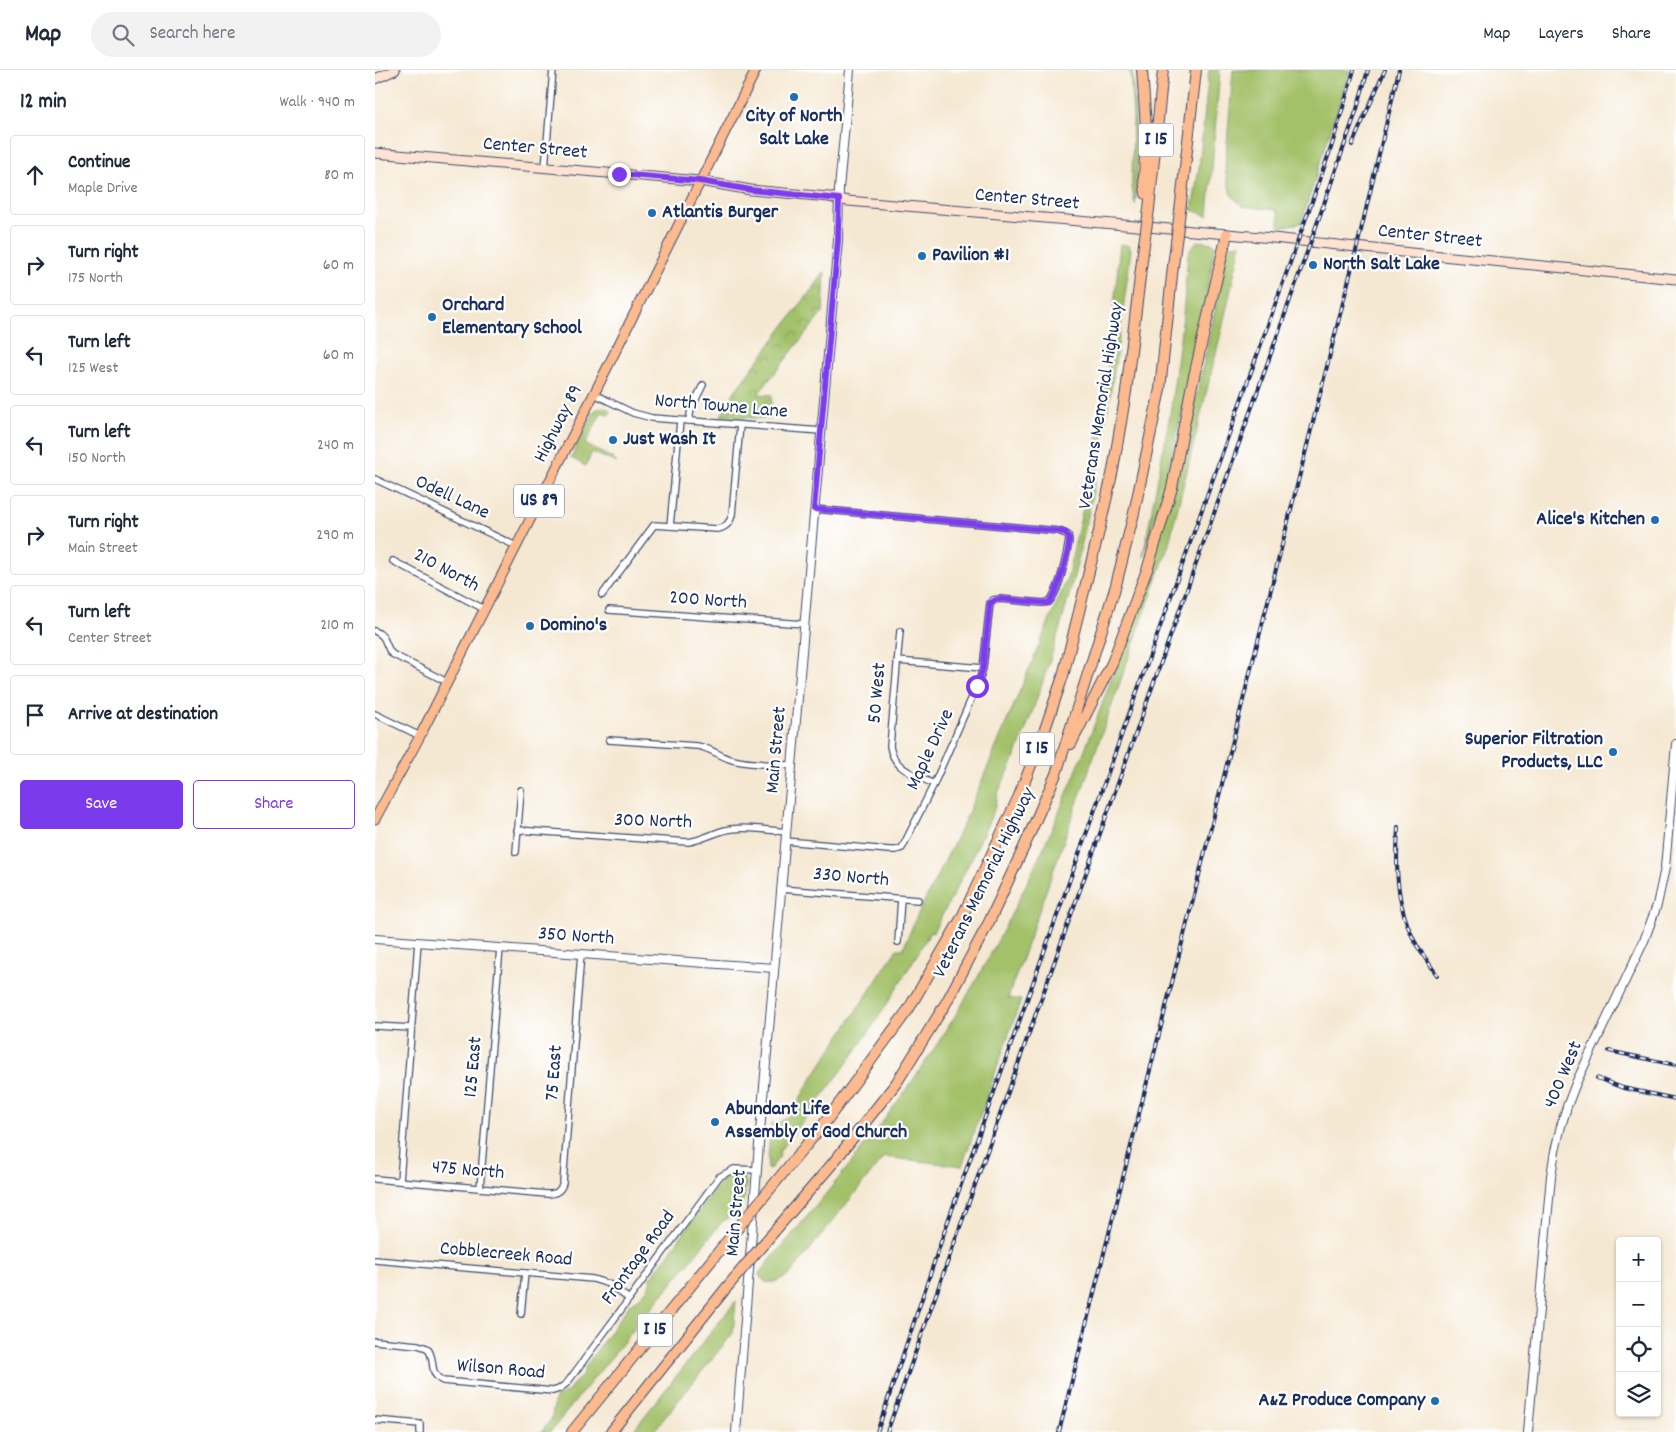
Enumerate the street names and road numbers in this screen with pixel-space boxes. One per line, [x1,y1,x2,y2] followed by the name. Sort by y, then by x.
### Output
[1139,124,1173,156] road number: I 15
[482,130,588,168] street label: Center Street
[974,181,1080,219] street label: Center Street
[1376,218,1484,256] street label: Center Street
[1072,300,1132,511] street label: Veterans Memorial Highway
[527,380,591,468] street label: Highway 89
[653,387,789,427] street label: North Towne Lane
[410,469,494,528] street label: Odell Lane
[514,484,564,518] road number: US 89
[408,542,484,600] street label: 210 North
[668,584,748,618] street label: 200 North
[861,661,895,725] street label: 50 West
[900,704,962,795] street label: Maple Drive
[759,705,795,795] street label: Main Street
[1019,732,1055,766] road number: I 15
[927,782,1044,983] street label: Veterans Memorial Highway
[614,807,692,837] street label: 300 North
[812,861,890,895] street label: 330 North
[537,920,615,954] street label: 350 North
[457,1035,491,1099] street label: 125 East
[1537,1037,1591,1113] street label: 400 West
[539,1044,571,1102] street label: 75 East
[431,1154,505,1188] street label: 475 North
[719,1168,755,1258] street label: Main Street
[595,1205,683,1311] street label: Frontage Road
[439,1235,573,1275] street label: Cobblecreek Road
[637,1314,673,1346] road number: I 15
[456,1352,546,1388] street label: Wilson Road

